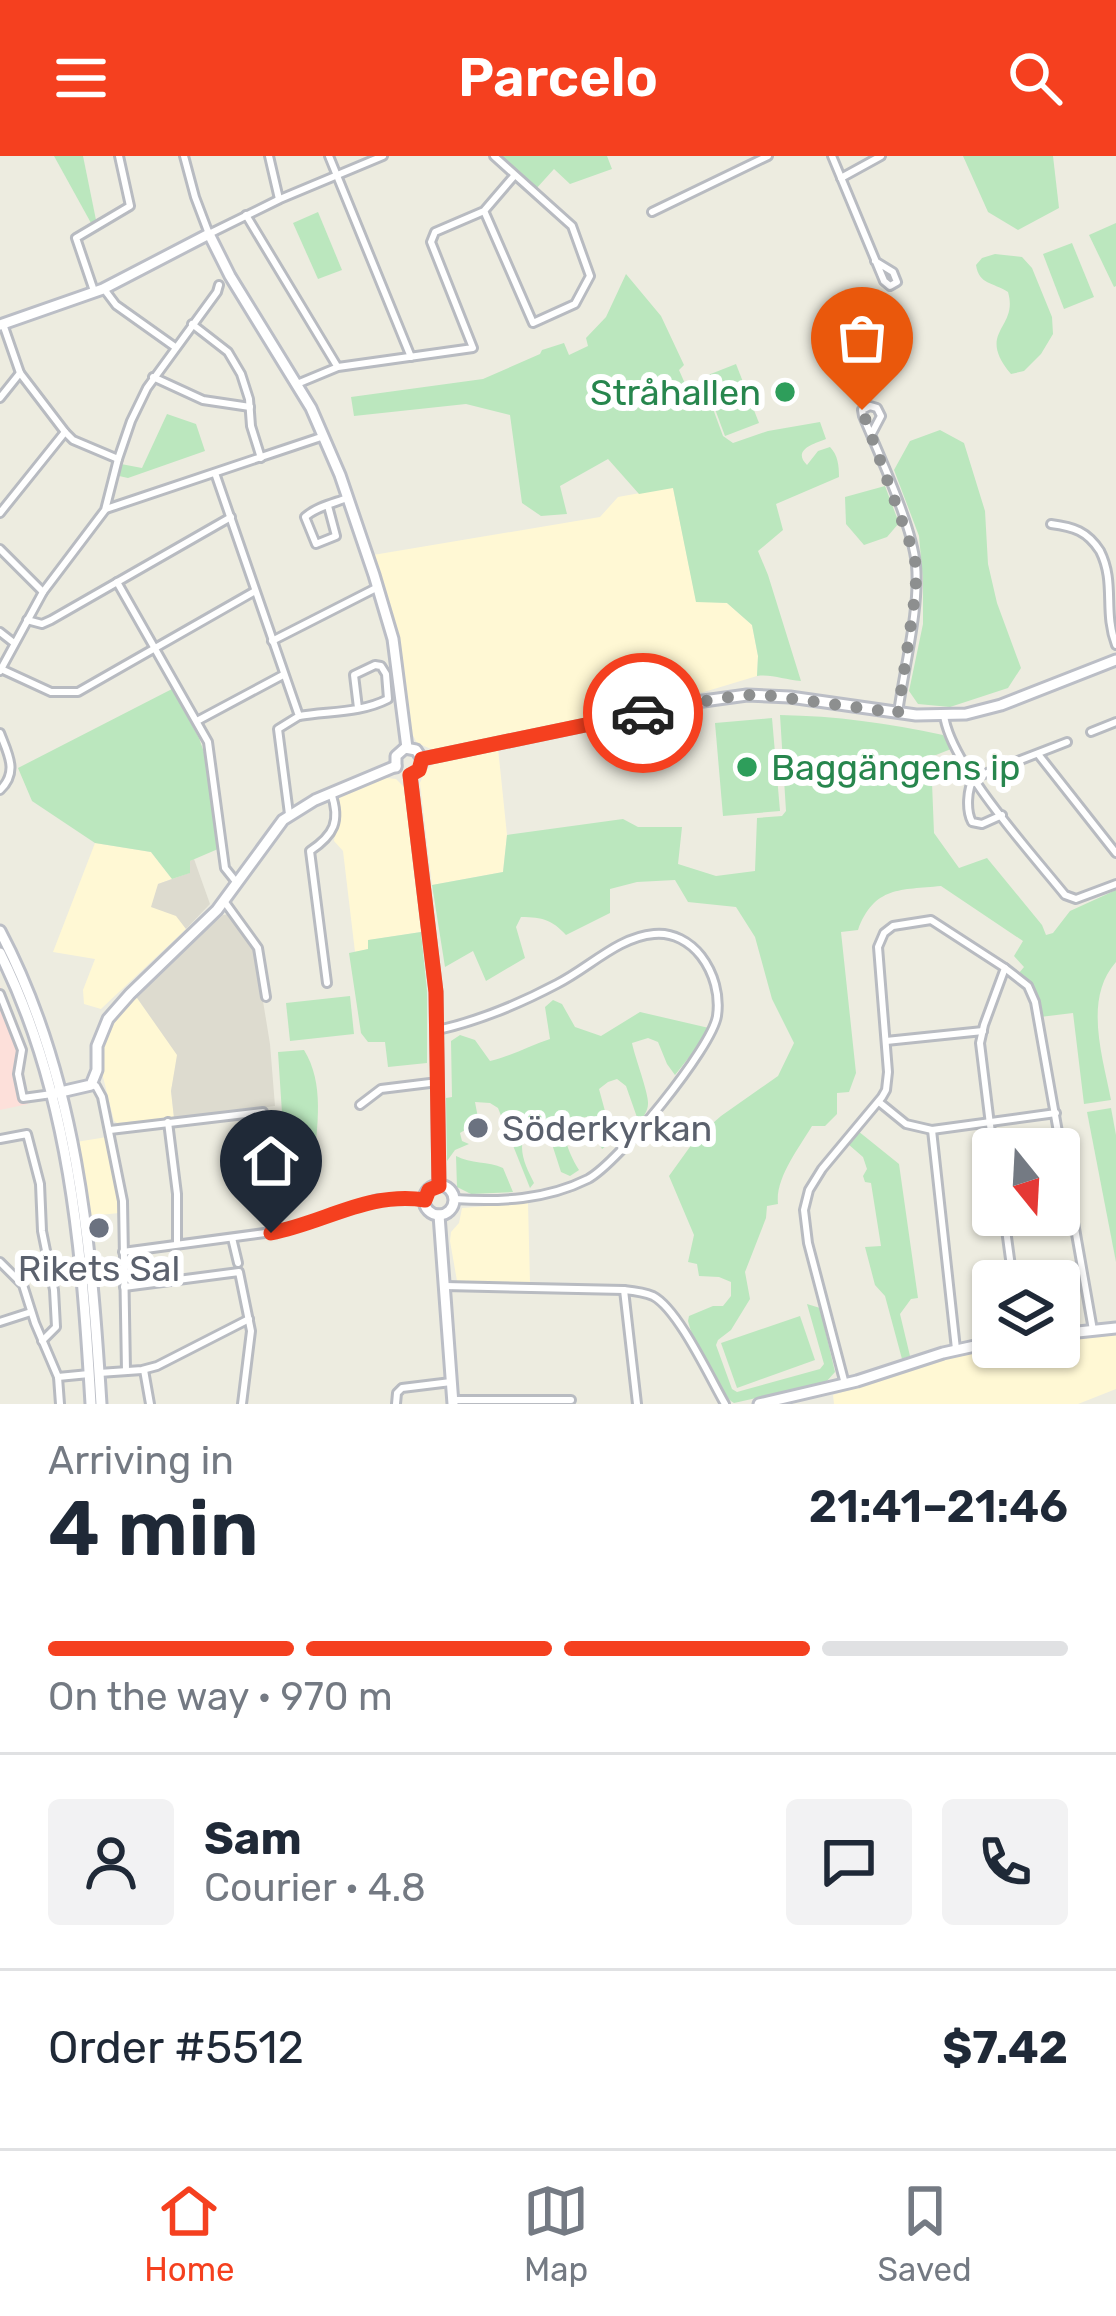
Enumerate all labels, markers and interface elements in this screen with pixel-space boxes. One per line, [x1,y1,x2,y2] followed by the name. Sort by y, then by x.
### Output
[48,45,114,111] icon: menu
[1002,45,1068,111] icon: search
[458,46,658,110] text: Parcelo
[811,287,913,410] pin
[829,305,895,371] icon: bag
[590,371,761,414] place label: Stråhallen
[772,379,798,405] marker: Stråhallen
[583,653,703,773] courier
[610,680,676,746] icon: car
[771,746,1020,789] place label: Baggängens ip
[734,754,760,780] marker: Baggängens ip
[502,1107,712,1150] place label: Söderkyrkan
[220,1110,322,1233] pin
[465,1115,491,1141] marker: Söderkyrkan
[238,1128,304,1194] icon: home
[972,1128,1080,1236] north arrow
[972,1128,1080,1368] map controls
[86,1215,112,1241] marker: Rikets Sal
[18,1247,180,1290] place label: Rikets Sal
[972,1260,1080,1368] button: layers
[48,1438,234,1484] text: Arriving in
[809,1480,1068,1533] text: 21:41–21:46
[48,1482,259,1575] text: 4 min
[48,1674,393,1720] text: On the way · 970 m
[48,1799,174,1925] button: person
[786,1799,912,1925] button: chat
[942,1799,1068,1925] button: phone
[204,1812,302,1865] text: Sam
[204,1865,426,1911] text: Courier · 4.8
[48,2021,304,2074] text: Order #5512
[942,2021,1068,2074] text: $7.42
[144,2178,235,2289] tab: Home
[523,2178,589,2289] tab: Map
[878,2178,972,2289] tab: Saved

